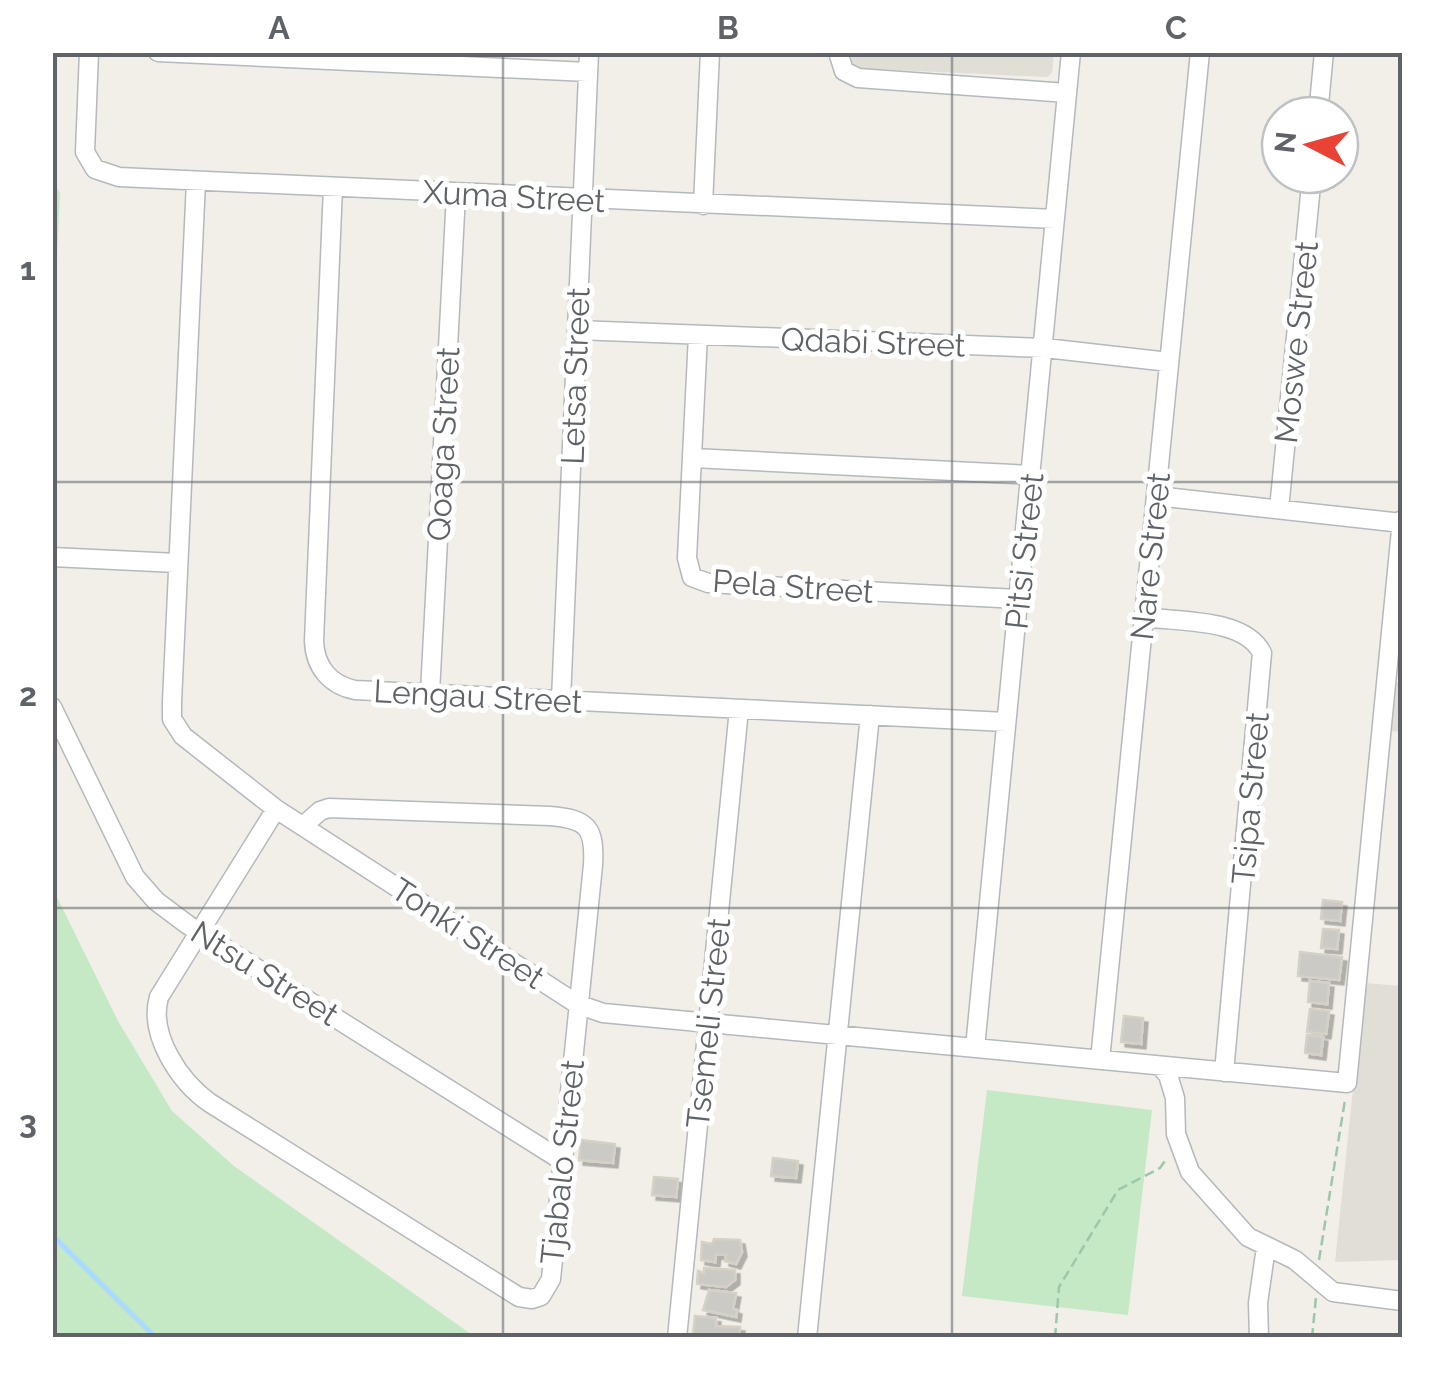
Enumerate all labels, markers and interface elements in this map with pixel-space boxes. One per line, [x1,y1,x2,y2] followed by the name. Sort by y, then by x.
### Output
[268,9,290,46] text: A
[717,9,739,46] text: B
[1165,9,1187,46] text: C
[1260,95,1360,195] north arrow
[1268,130,1303,155] text: N
[422,173,606,219] street label: Xuma Street
[1267,239,1325,445] street label: Moswe Street
[20,250,36,287] text: 1
[553,286,597,465] street label: Letsa Street
[780,320,966,364] street label: Qdabi Street
[419,346,467,542] street label: Qoaga Street
[1123,470,1177,642] street label: Nare Street
[997,471,1051,631] street label: Pitsi Street
[711,562,875,610] street label: Pela Street
[373,672,584,720] street label: Lengau Street
[19,676,37,713] text: 2
[1224,710,1276,886] street label: Tsipa Street
[385,870,551,996] street label: Tonki Street
[185,913,346,1033] street label: Ntsu Street
[679,916,737,1130] street label: Tsemeli Street
[533,1057,591,1266] street label: Tjabalo Street
[19,1103,37,1140] text: 3

